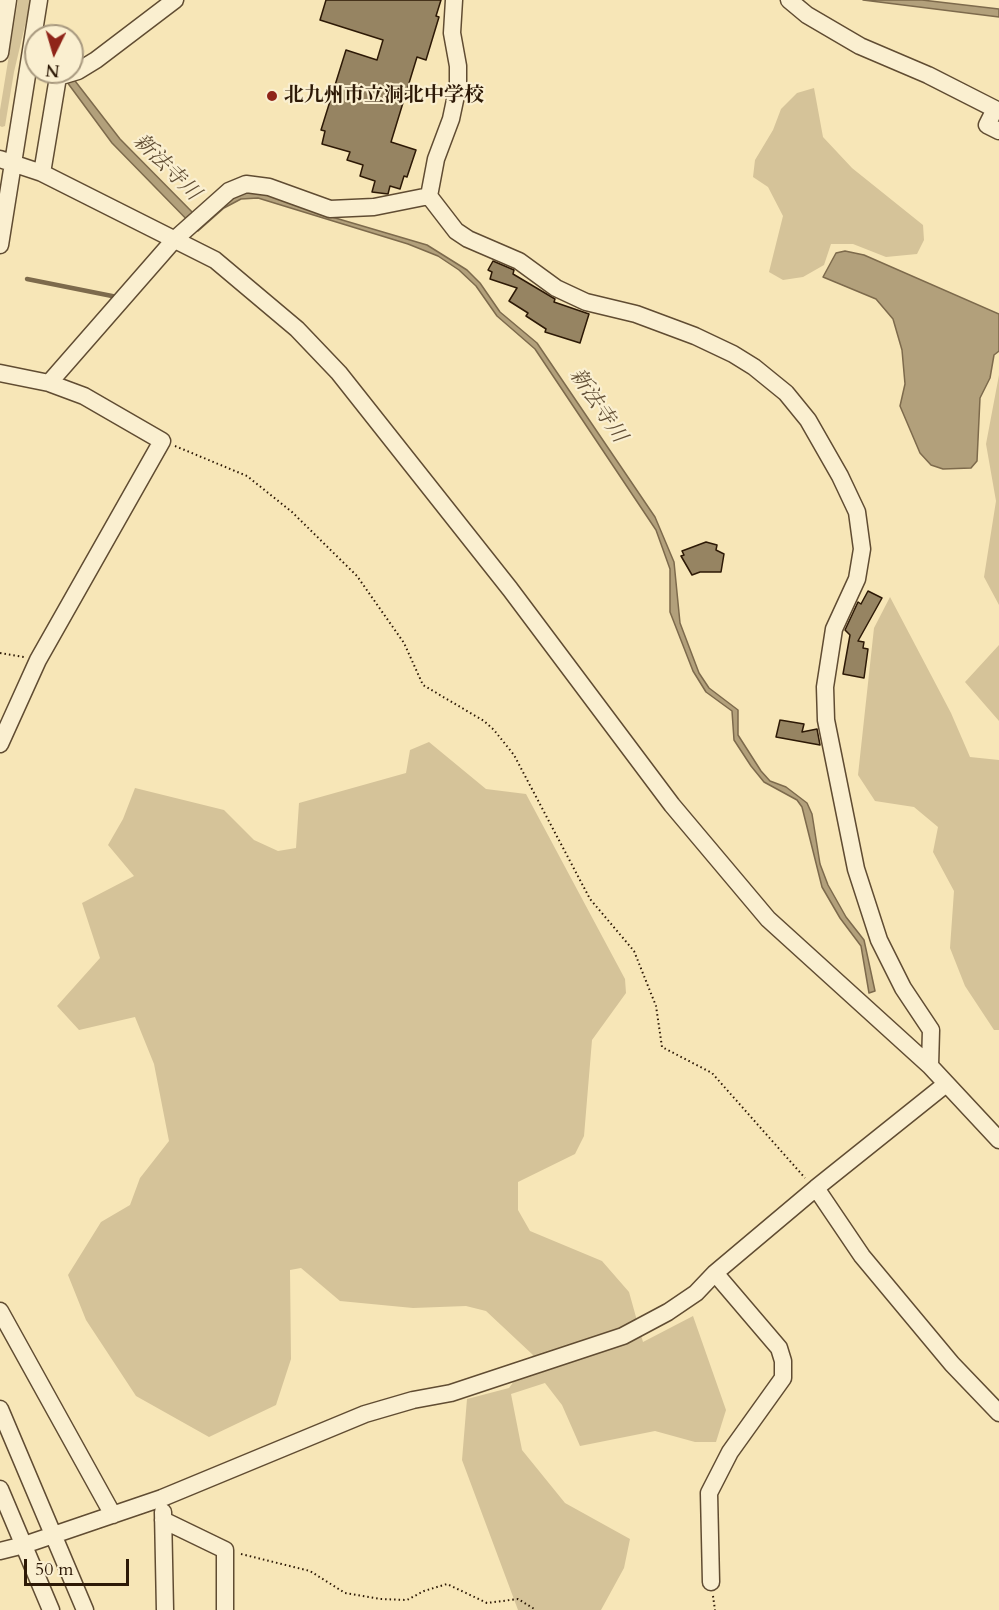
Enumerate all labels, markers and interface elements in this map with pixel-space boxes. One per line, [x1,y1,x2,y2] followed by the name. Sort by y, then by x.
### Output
[24,24,84,84] north arrow
[45,58,60,82] text: N
[284,84,484,108] place label: 北九州市立洞北中学校
[265,89,279,103] marker: 北九州市立洞北中学校
[127,129,205,207] water label: 新法寺川
[563,364,631,448] water label: 新法寺川
[27,1547,132,1585] scale bar
[35,1557,74,1582] text: 50 m

